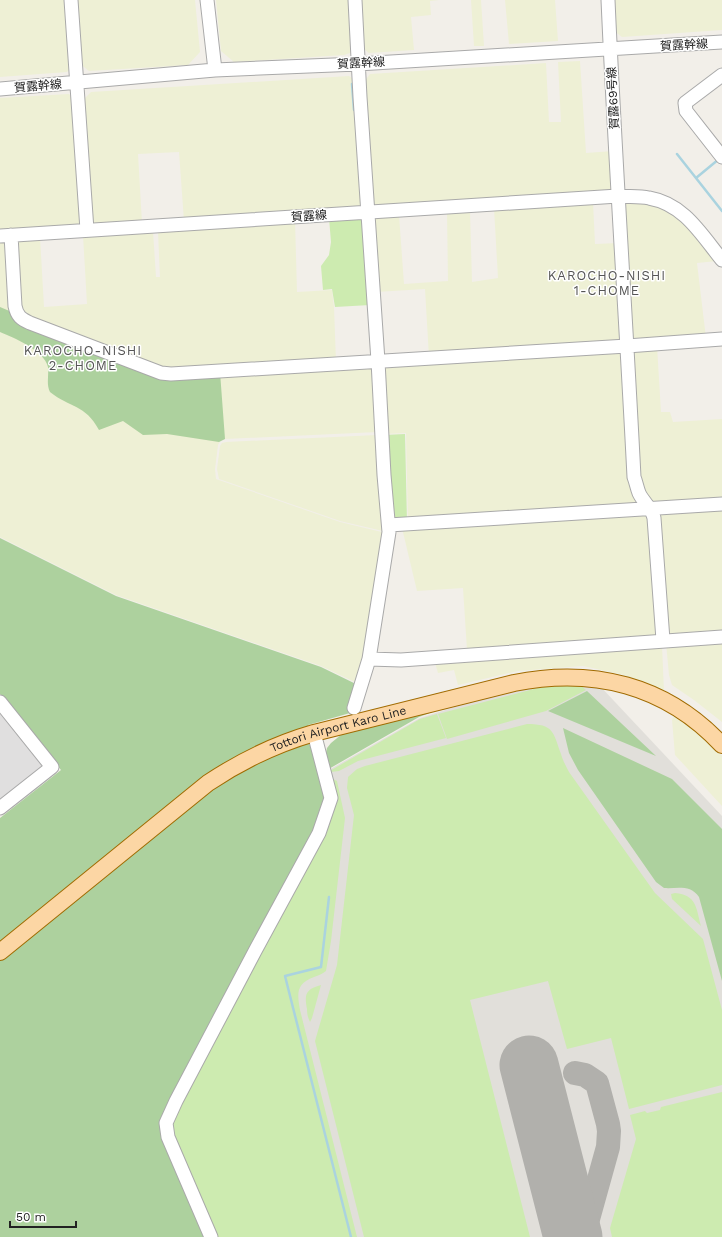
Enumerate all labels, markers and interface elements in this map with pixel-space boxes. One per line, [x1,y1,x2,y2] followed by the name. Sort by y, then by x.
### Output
[660,37,708,53] street label: 賀露幹線
[337,55,385,71] street label: 賀露幹線
[604,66,622,130] street label: 賀露69号線
[13,77,63,95] street label: 賀露幹線
[291,208,327,224] street label: 賀露線
[548,268,666,298] district label: KAROCHO-NISHI 1-CHOME
[24,343,142,373] district label: KAROCHO-NISHI 2-CHOME
[268,703,408,755] street label: Tottori Airport Karo Line
[10,1203,76,1229] scale bar
[16,1210,46,1224] text: 50 m

